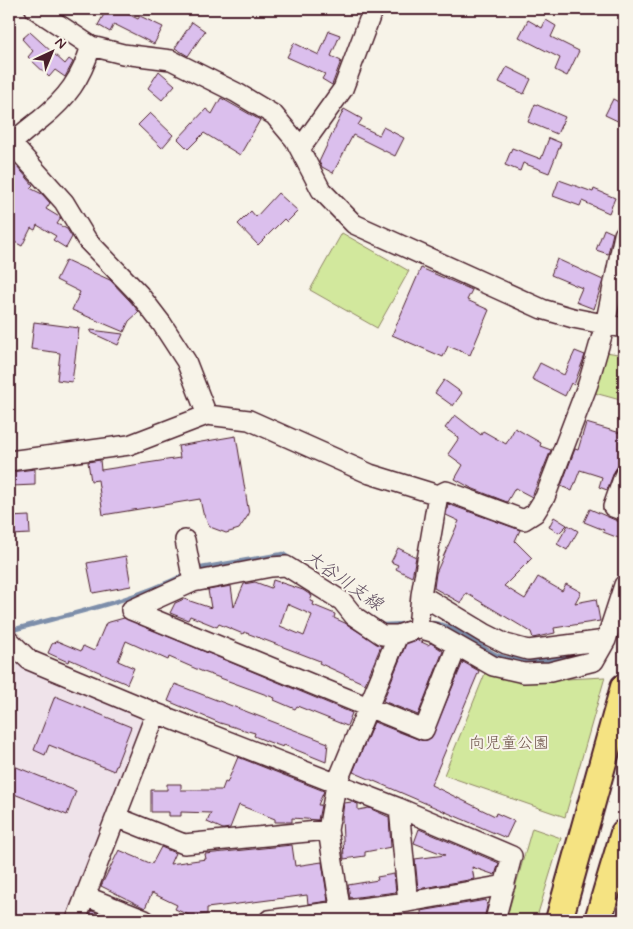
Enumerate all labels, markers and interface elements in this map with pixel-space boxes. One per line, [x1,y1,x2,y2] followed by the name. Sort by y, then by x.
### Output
[28,28,78,78] north arrow
[51,34,70,53] text: N
[300,545,388,617] water label: 大谷川支線
[469,733,549,754] park label: 向児童公園

